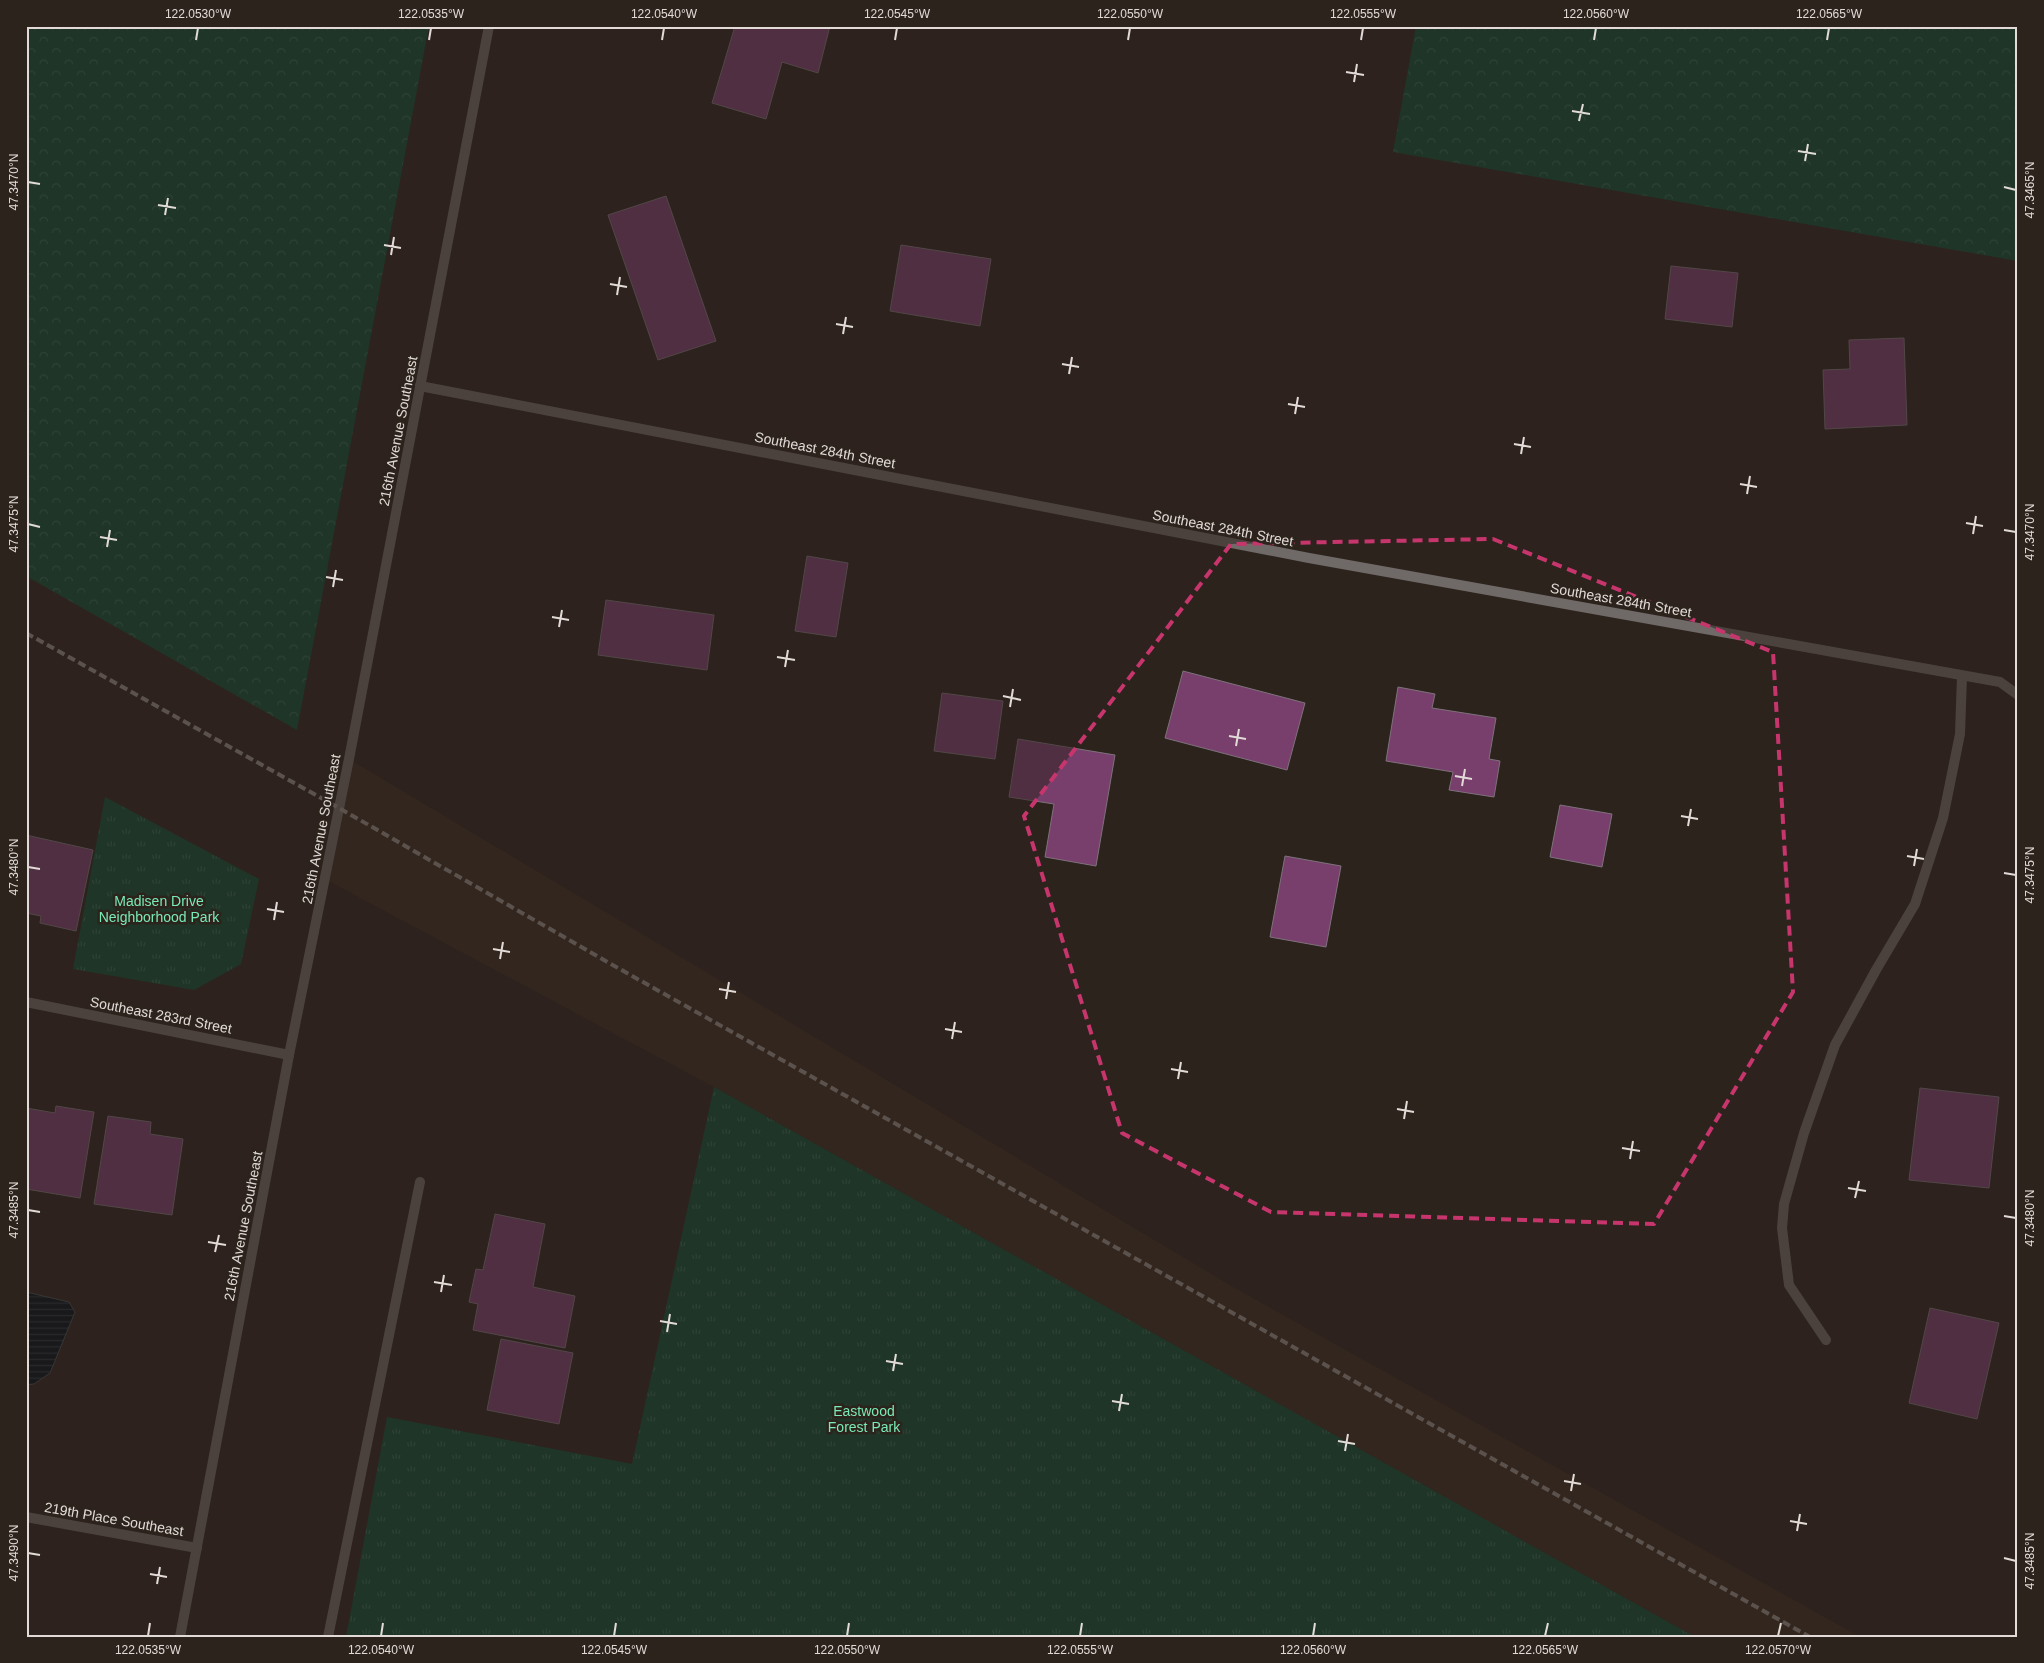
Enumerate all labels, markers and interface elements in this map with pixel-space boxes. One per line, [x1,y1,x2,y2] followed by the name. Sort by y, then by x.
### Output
[165,7,232,21] text: 122.0530°W
[398,7,465,21] text: 122.0535°W
[631,7,698,21] text: 122.0540°W
[864,7,931,21] text: 122.0545°W
[1097,7,1164,21] text: 122.0550°W
[1330,7,1397,21] text: 122.0555°W
[1563,7,1630,21] text: 122.0560°W
[1796,7,1863,21] text: 122.0565°W
[7,154,21,210] text: 47.3470°N
[2023,162,2037,218] text: 47.3465°N
[376,355,420,507] street label: 216th Avenue Southeast
[753,428,897,472] street label: Southeast 284th Street
[7,496,21,552] text: 47.3475°N
[2023,504,2037,560] text: 47.3470°N
[1151,506,1295,550] street label: Southeast 284th Street
[1549,580,1693,620] street label: Southeast 284th Street
[299,753,343,905] street label: 216th Avenue Southeast
[7,839,21,895] text: 47.3480°N
[2023,847,2037,903] text: 47.3475°N
[99,893,220,925] park label: Madisen Drive Neighborhood Park
[89,993,233,1037] street label: Southeast 283rd Street
[221,1150,265,1302] street label: 216th Avenue Southeast
[7,1182,21,1238] text: 47.3485°N
[2023,1190,2037,1246] text: 47.3480°N
[828,1403,901,1435] park label: Eastwood Forest Park
[43,1499,185,1539] street label: 219th Place Southeast
[7,1525,21,1581] text: 47.3490°N
[2023,1533,2037,1589] text: 47.3485°N
[115,1643,182,1657] text: 122.0535°W
[348,1643,415,1657] text: 122.0540°W
[581,1643,648,1657] text: 122.0545°W
[814,1643,881,1657] text: 122.0550°W
[1047,1643,1114,1657] text: 122.0555°W
[1280,1643,1347,1657] text: 122.0560°W
[1512,1643,1579,1657] text: 122.0565°W
[1745,1643,1812,1657] text: 122.0570°W

